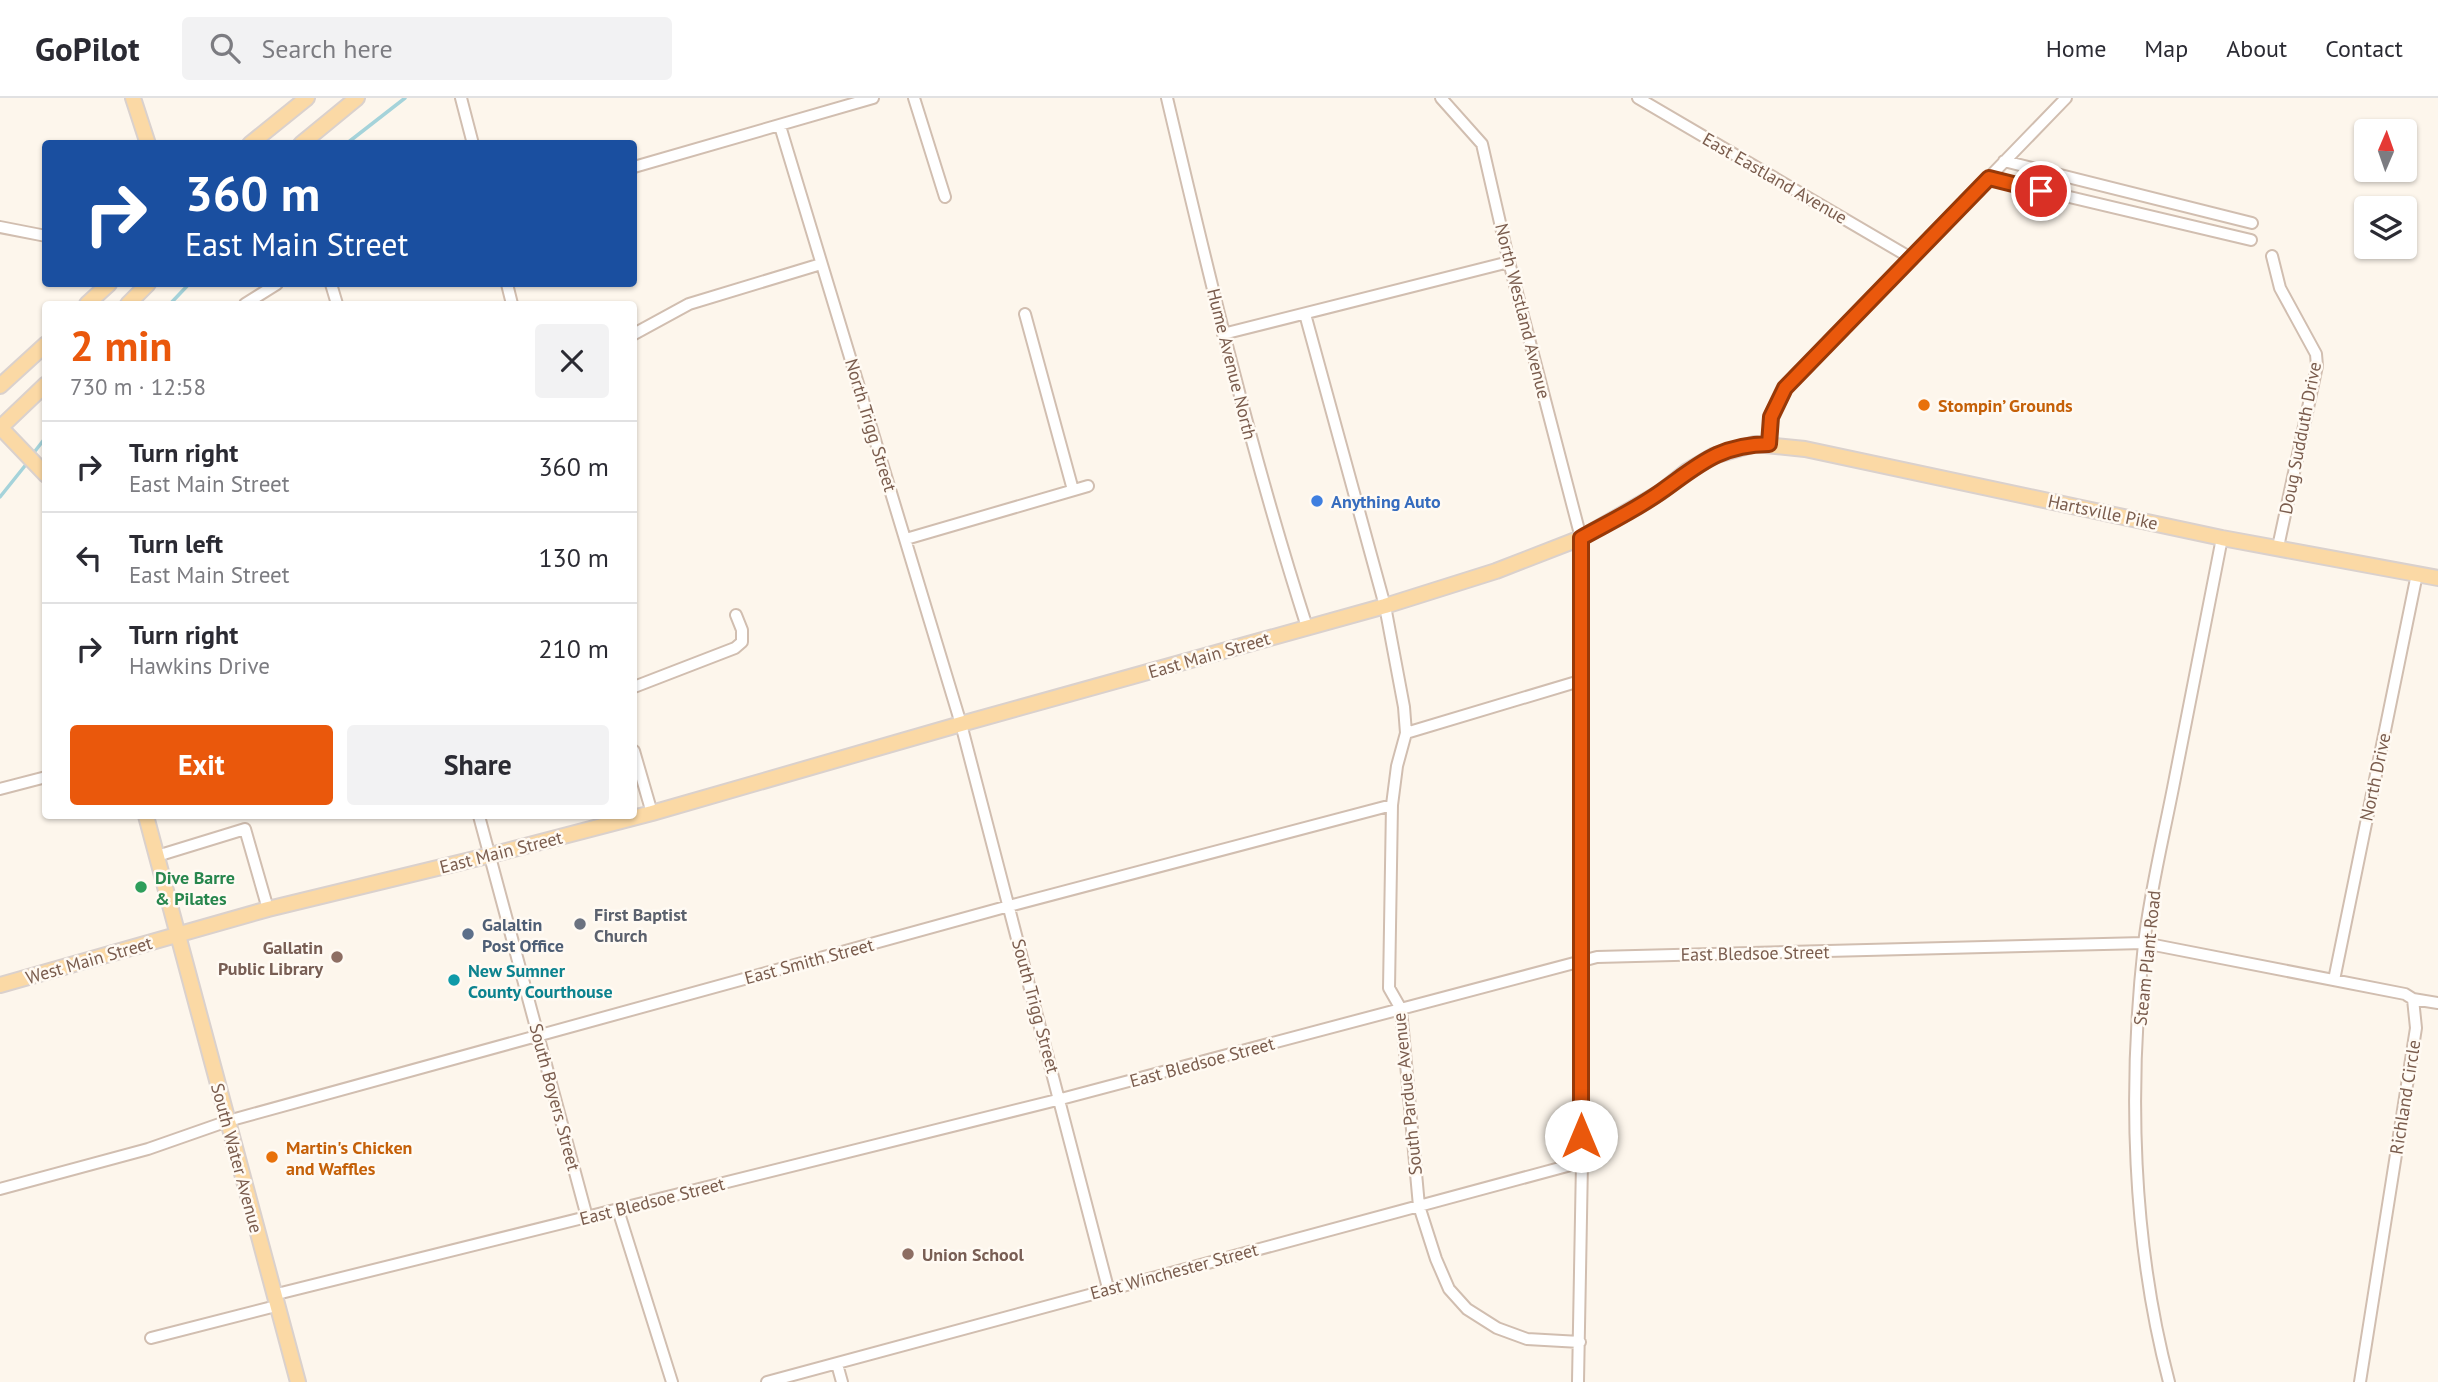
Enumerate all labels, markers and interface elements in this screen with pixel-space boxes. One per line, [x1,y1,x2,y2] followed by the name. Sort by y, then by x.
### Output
[182,17,672,80] search box
[35,27,140,70] text: GoPilot
[206,29,244,67] icon: search
[262,32,393,65] text: Search here
[2046,33,2106,64] text: Home
[2144,33,2188,64] text: Map
[2226,33,2287,64] text: About
[2325,33,2403,64] text: Contact
[2354,119,2417,182] north arrow
[2354,119,2417,259] map controls
[1698,127,1852,229] street label: East Eastland Avenue
[185,161,320,225] text: 360 m
[2011,161,2071,221] pin
[70,168,161,259] icon: right
[2022,172,2060,210] icon: arrive
[2354,196,2417,259] button: layers
[1490,221,1556,401] street label: North Westland Avenue
[185,223,408,265] text: East Main Street
[1202,286,1262,442] street label: Hume Avenue North
[70,318,172,373] text: 2 min
[535,324,609,398] button: close
[840,356,902,494] street label: North Trigg Street
[2274,360,2326,516] street label: Doug Sudduth Drive
[70,372,206,401] text: 730 m · 12:58
[1938,394,2073,417] place label: Stompin’ Grounds
[1916,397,1932,413] marker: Stompin’ Grounds
[129,436,238,469] text: Turn right
[70,448,108,486] icon: right
[538,450,609,483] text: 360 m
[129,469,290,498] text: East Main Street
[2046,489,2160,535] street label: Hartsville Pike
[1331,490,1441,513] place label: Anything Auto
[1309,493,1325,509] marker: Anything Auto
[129,527,223,560] text: Turn left
[70,539,108,577] icon: left
[538,541,609,574] text: 130 m
[129,560,290,589] text: East Main Street
[129,618,238,651] text: Turn right
[1145,627,1273,683] street label: East Main Street
[70,630,108,668] icon: right
[538,632,609,665] text: 210 m
[129,651,270,680] text: Hawkins Drive
[70,725,333,805] button: Exit
[347,725,609,805] button: Share
[2354,731,2396,823] street label: North Drive
[437,826,565,878] street label: East Main Street
[155,866,235,910] place label: Dive Barre & Pilates
[133,879,149,895] marker: Dive Barre & Pilates
[2128,889,2166,1027] street label: Steam Plant Road
[594,903,688,947] place label: First Baptist Church
[482,913,564,957] place label: Galaltin Post Office
[572,916,588,932] marker: First Baptist Church
[460,926,476,942] marker: Galaltin Post Office
[23,931,155,989] street label: West Main Street
[742,933,876,989] street label: East Smith Street
[218,936,323,980] place label: Gallatin Public Library
[1007,936,1065,1076] street label: South Trigg Street
[1680,940,1830,966] street label: East Bledsoe Street
[329,949,345,965] marker: Gallatin Public Library
[468,959,613,1003] place label: New Sumner County Courthouse
[446,972,462,988] marker: New Sumner County Courthouse
[1387,1012,1427,1176] street label: South Pardue Avenue
[524,1021,586,1173] street label: South Boyers Street
[1127,1032,1277,1092] street label: East Bledsoe Street
[2385,1038,2425,1156] street label: Richland Circle
[206,1081,268,1235] street label: South Water Avenue
[1544,1099,1618,1173] position arrow
[286,1136,412,1180] place label: Martin's Chicken and Waffles
[264,1149,280,1165] marker: Martin's Chicken and Waffles
[577,1172,727,1230] street label: East Bledsoe Street
[1088,1238,1260,1304] street label: East Winchester Street
[922,1243,1024,1266] place label: Union School
[900,1246,916,1262] marker: Union School

